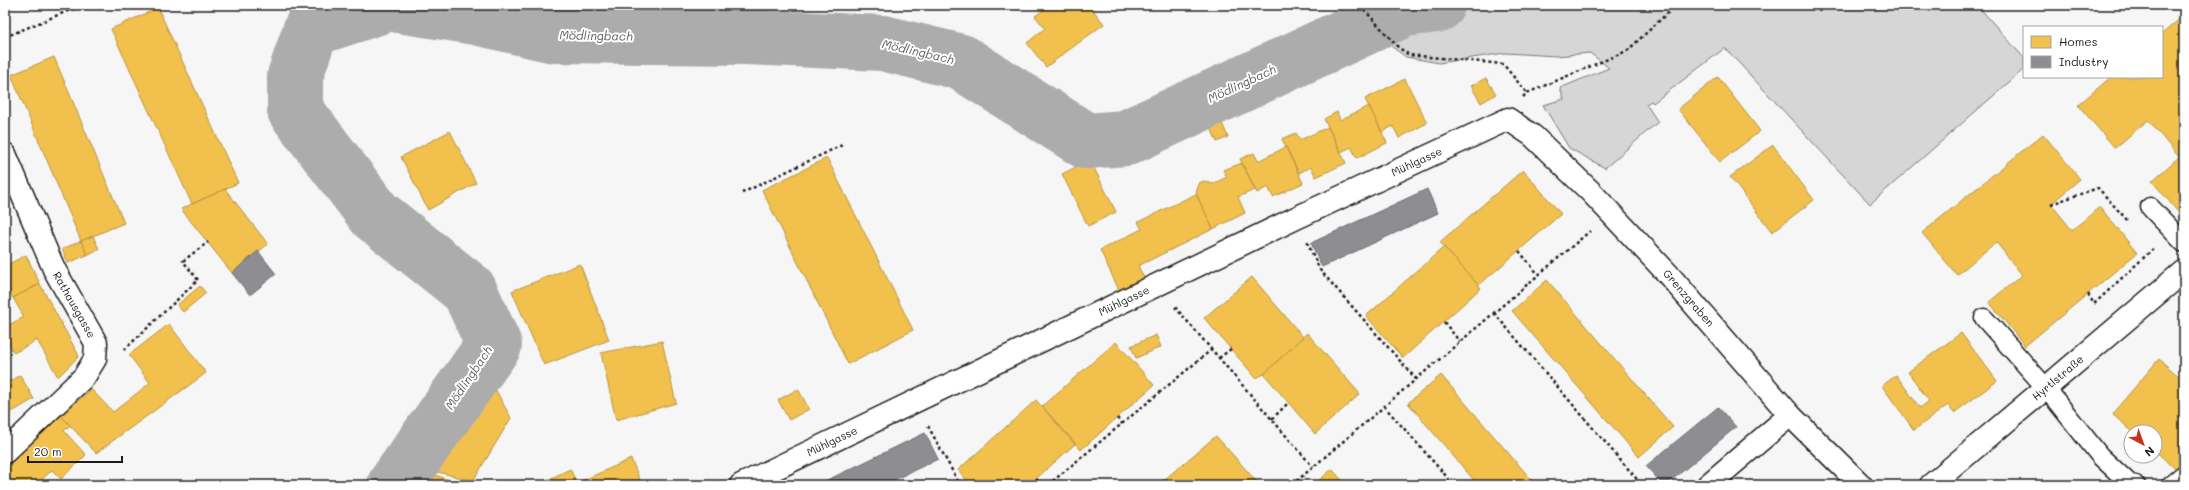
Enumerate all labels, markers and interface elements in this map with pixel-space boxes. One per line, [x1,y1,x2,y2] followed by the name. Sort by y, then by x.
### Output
[559,26,633,44] water label: Mödlingbach
[2023,26,2163,78] legend
[2059,33,2098,49] text: Homes
[881,35,956,67] water label: Mödlingbach
[2059,53,2108,69] text: Industry
[1205,60,1278,106] water label: Mödlingbach
[1389,143,1444,180] street label: Mühlgasse
[1660,266,1718,330] street label: Grenzgraben
[50,269,100,340] street label: Rathausgasse
[1096,282,1152,319] street label: Mühlgasse
[441,342,495,412] water label: Mödlingbach
[2028,351,2087,404] street label: Hyrtlstraße
[804,422,860,459] street label: Mühlgasse
[2123,424,2163,464] north arrow
[28,438,122,464] scale bar
[34,443,62,459] text: 20 m
[2142,444,2158,460] text: N

